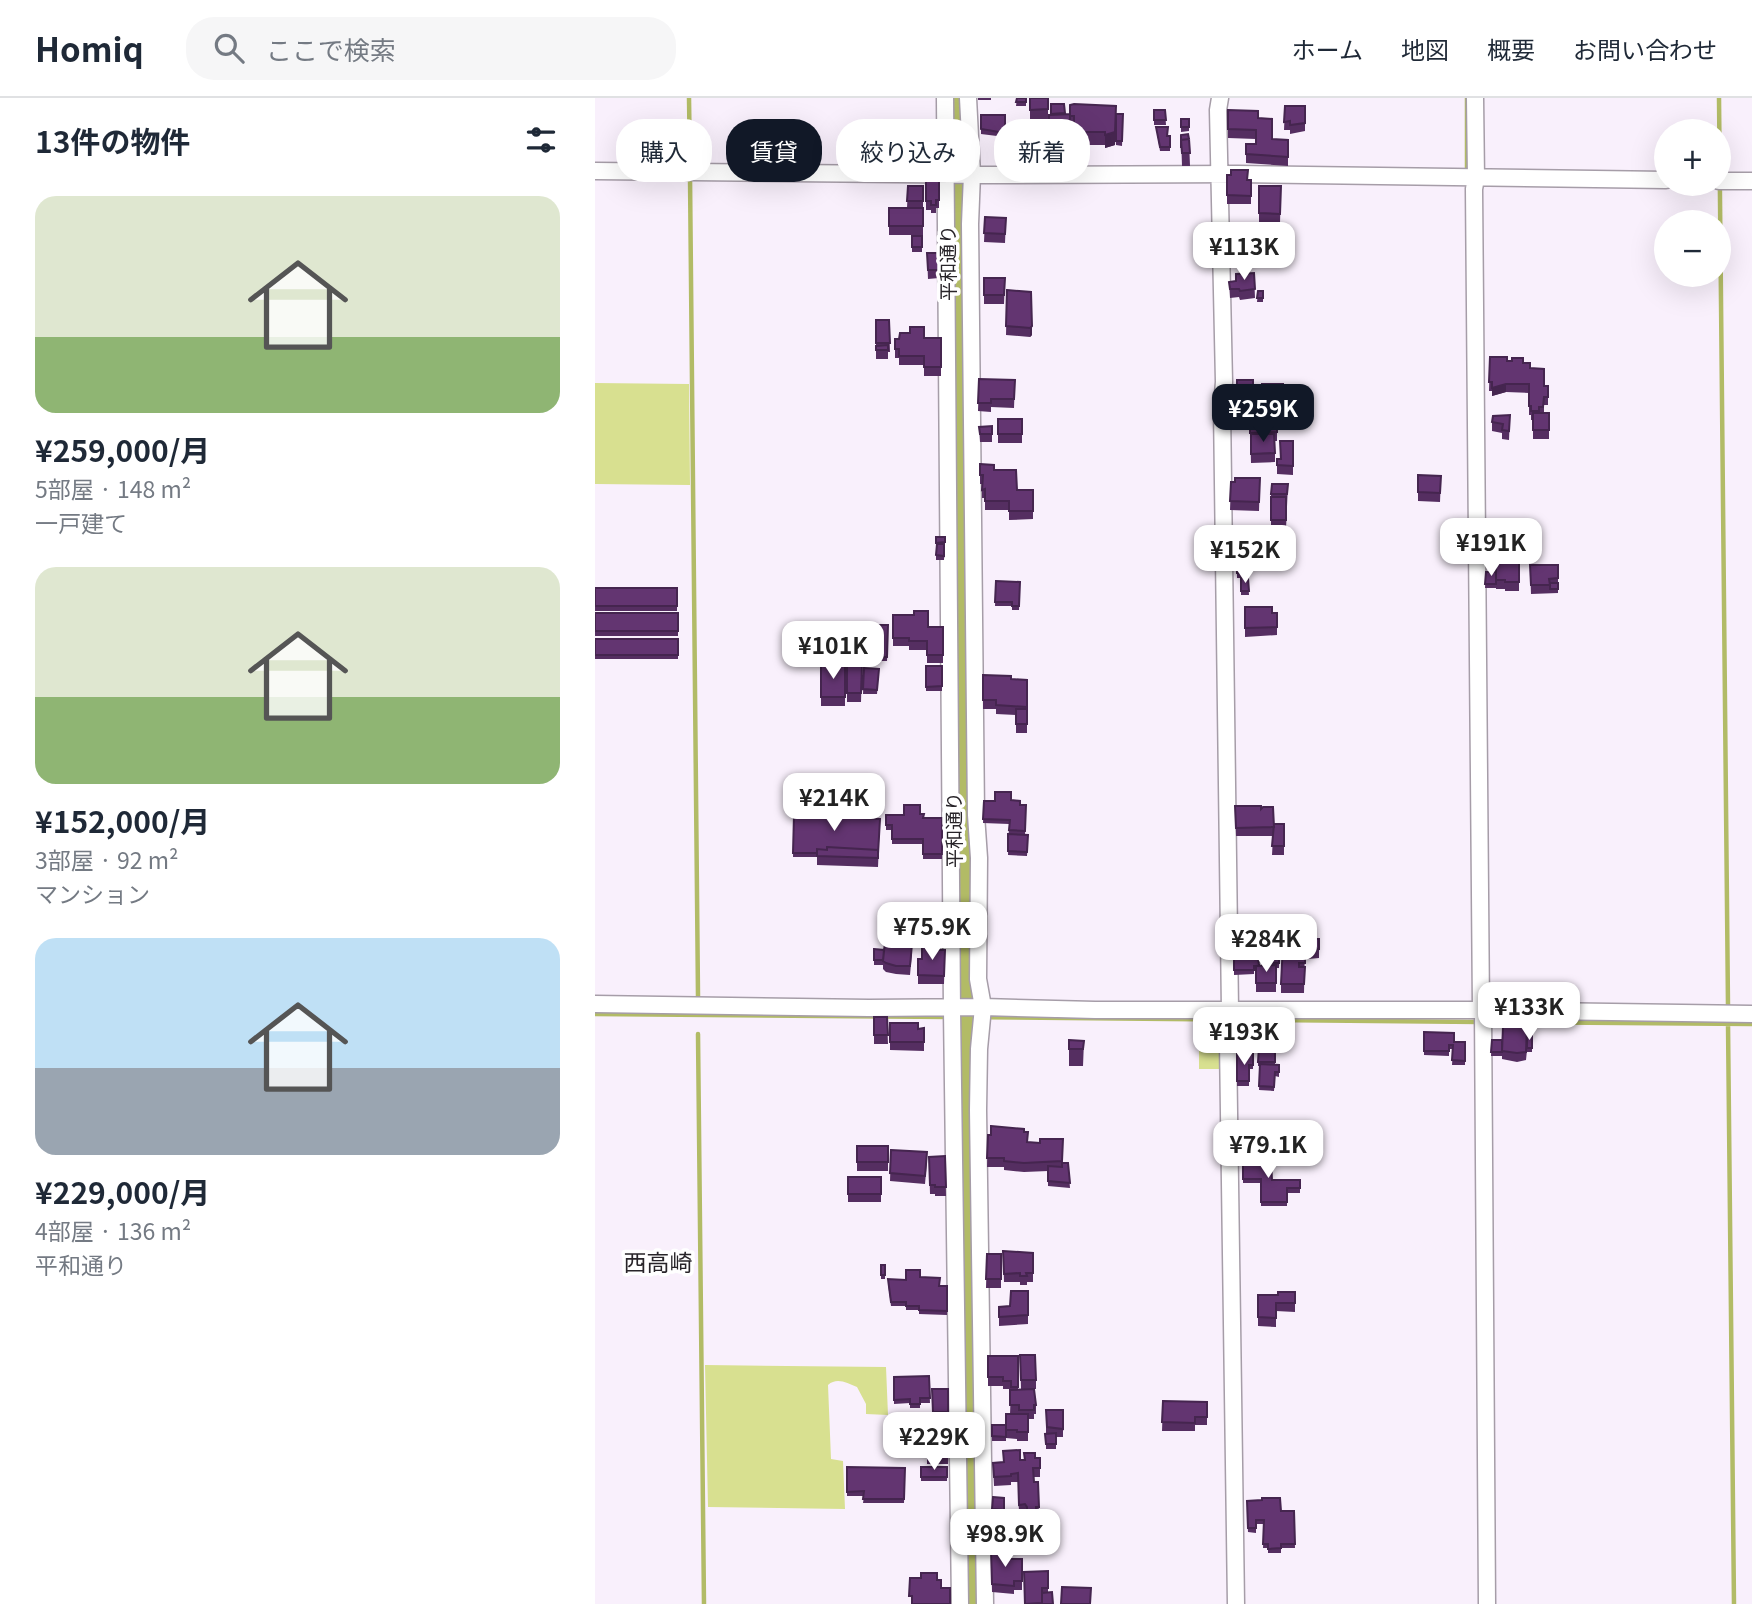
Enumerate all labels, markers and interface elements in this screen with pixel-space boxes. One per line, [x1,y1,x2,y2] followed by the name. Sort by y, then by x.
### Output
[186,17,676,80] search box
[35,24,144,72] text: Homiq
[210,29,248,67] icon: search
[266,30,396,67] text: ここで検索
[1292,31,1363,66] text: ホーム
[1401,31,1449,66] text: 地図
[1487,31,1535,66] text: 概要
[1573,31,1717,66] text: お問い合わせ
[35,118,190,162] text: 13件の物件
[616,119,712,182] chip: 購入
[726,119,822,182] chip: 賃貸
[836,119,980,182] chip: 絞り込み
[994,119,1090,182] chip: 新着
[1654,119,1731,287] map controls
[1654,119,1731,196] button: +
[522,121,560,159] icon: filters
[1654,210,1731,287] button: −
[1195,222,1293,282] pin: ¥113K
[933,225,960,301] street label: 平和通り
[1209,228,1279,262] text: ¥113K
[235,242,361,368] icon: home
[1214,384,1312,444] pin: ¥259K
[1228,390,1298,424] text: ¥259K
[35,427,210,471] text: ¥259,000/月
[35,471,191,505] text: 5部屋 · 148 m²
[35,505,127,539] text: 一戸建て
[1442,518,1540,578] pin: ¥191K
[1456,524,1526,558] text: ¥191K
[1196,526,1294,585] pin: ¥152K
[1210,531,1280,565] text: ¥152K
[235,613,361,739] icon: home
[784,622,882,681] pin: ¥101K
[798,627,868,661] text: ¥101K
[785,774,883,833] pin: ¥214K
[799,779,869,813] text: ¥214K
[939,792,966,868] street label: 平和通り
[35,798,210,842] text: ¥152,000/月
[35,842,178,876] text: 3部屋 · 92 m²
[35,876,150,910] text: マンション
[875,902,989,962] pin: ¥75.9K
[893,908,971,942] text: ¥75.9K
[1217,914,1315,974] pin: ¥284K
[1231,920,1301,954] text: ¥284K
[1480,982,1578,1042] pin: ¥133K
[235,984,361,1110] icon: home
[1494,988,1564,1022] text: ¥133K
[1195,1007,1293,1067] pin: ¥193K
[1209,1013,1279,1047] text: ¥193K
[1211,1121,1325,1180] pin: ¥79.1K
[1229,1126,1307,1160] text: ¥79.1K
[35,1169,210,1213] text: ¥229,000/月
[35,1213,191,1247] text: 4部屋 · 136 m²
[624,1244,693,1278] district label: 西高崎
[35,1247,127,1281] text: 平和通り
[885,1412,983,1472] pin: ¥229K
[899,1418,969,1452] text: ¥229K
[948,1510,1062,1569] pin: ¥98.9K
[966,1515,1044,1549] text: ¥98.9K

